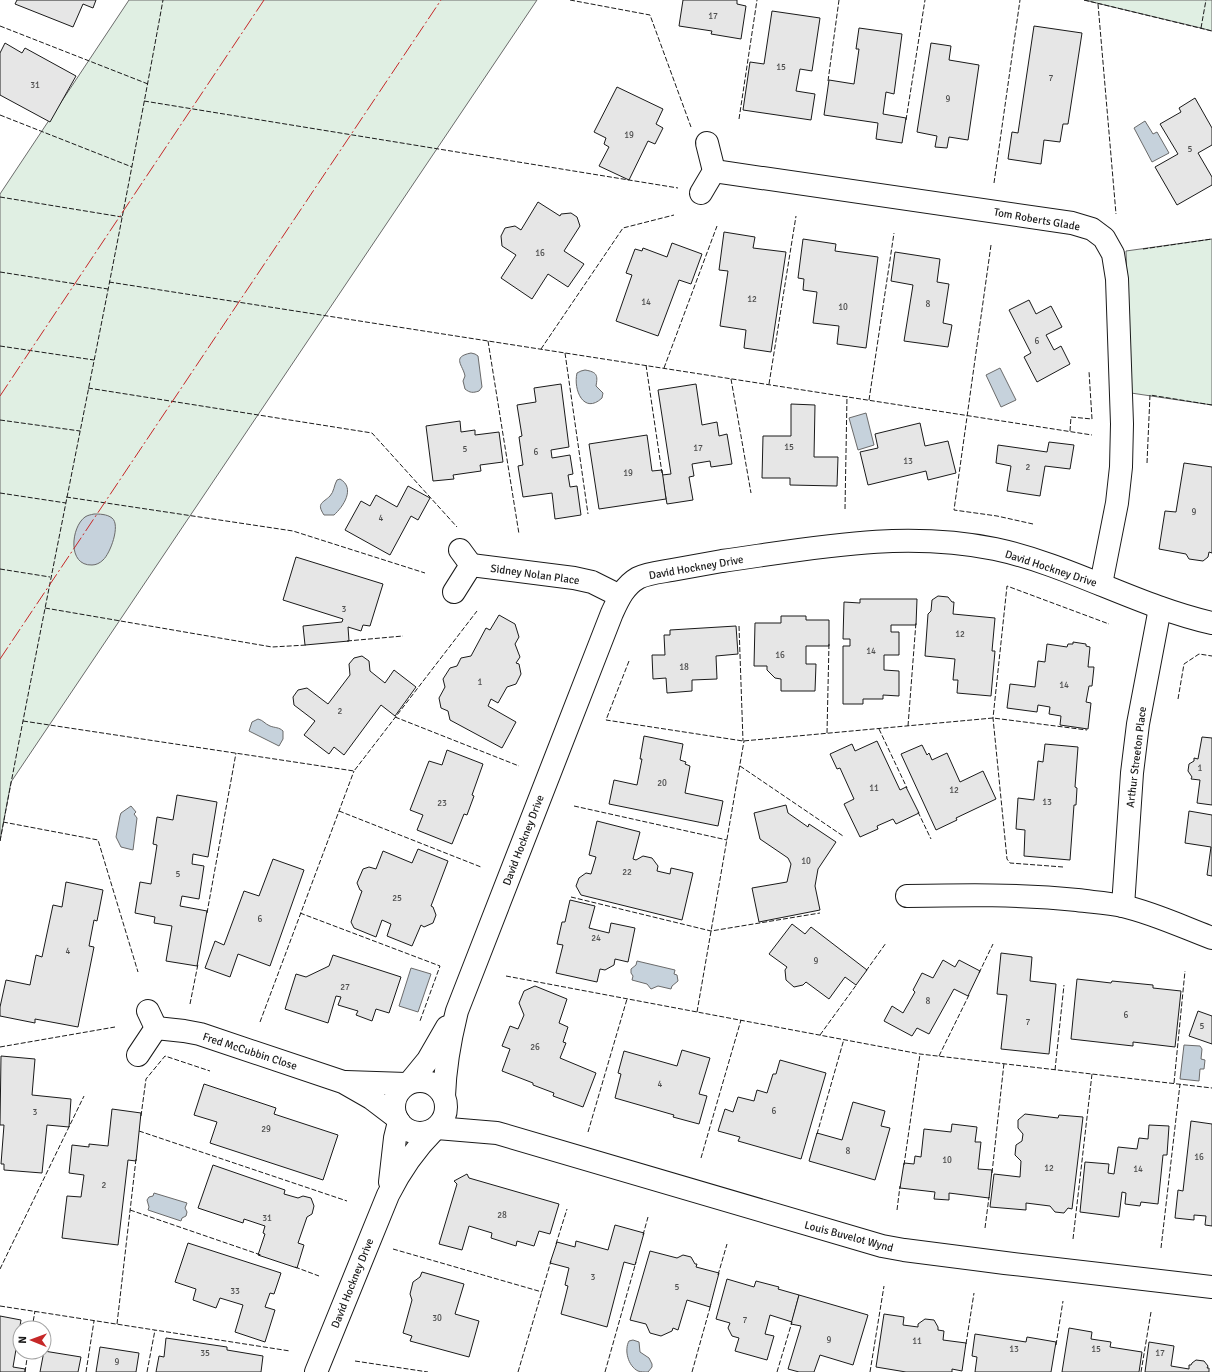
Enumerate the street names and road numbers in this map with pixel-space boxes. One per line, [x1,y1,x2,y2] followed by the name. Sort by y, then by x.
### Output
[993,205,1081,233] street label: Tom Roberts Glade
[1003,547,1098,589] street label: David Hockney Drive
[648,553,744,582] street label: David Hockney Drive
[489,562,580,587] street label: Sidney Nolan Place
[1124,706,1149,808] street label: Arthur Streeton Place
[500,793,547,887] street label: David Hockney Drive
[201,1030,299,1073] street label: Fred McCubbin Close
[803,1218,895,1255] street label: Louis Buvelot Wynd
[328,1236,376,1330] street label: David Hockney Drive

